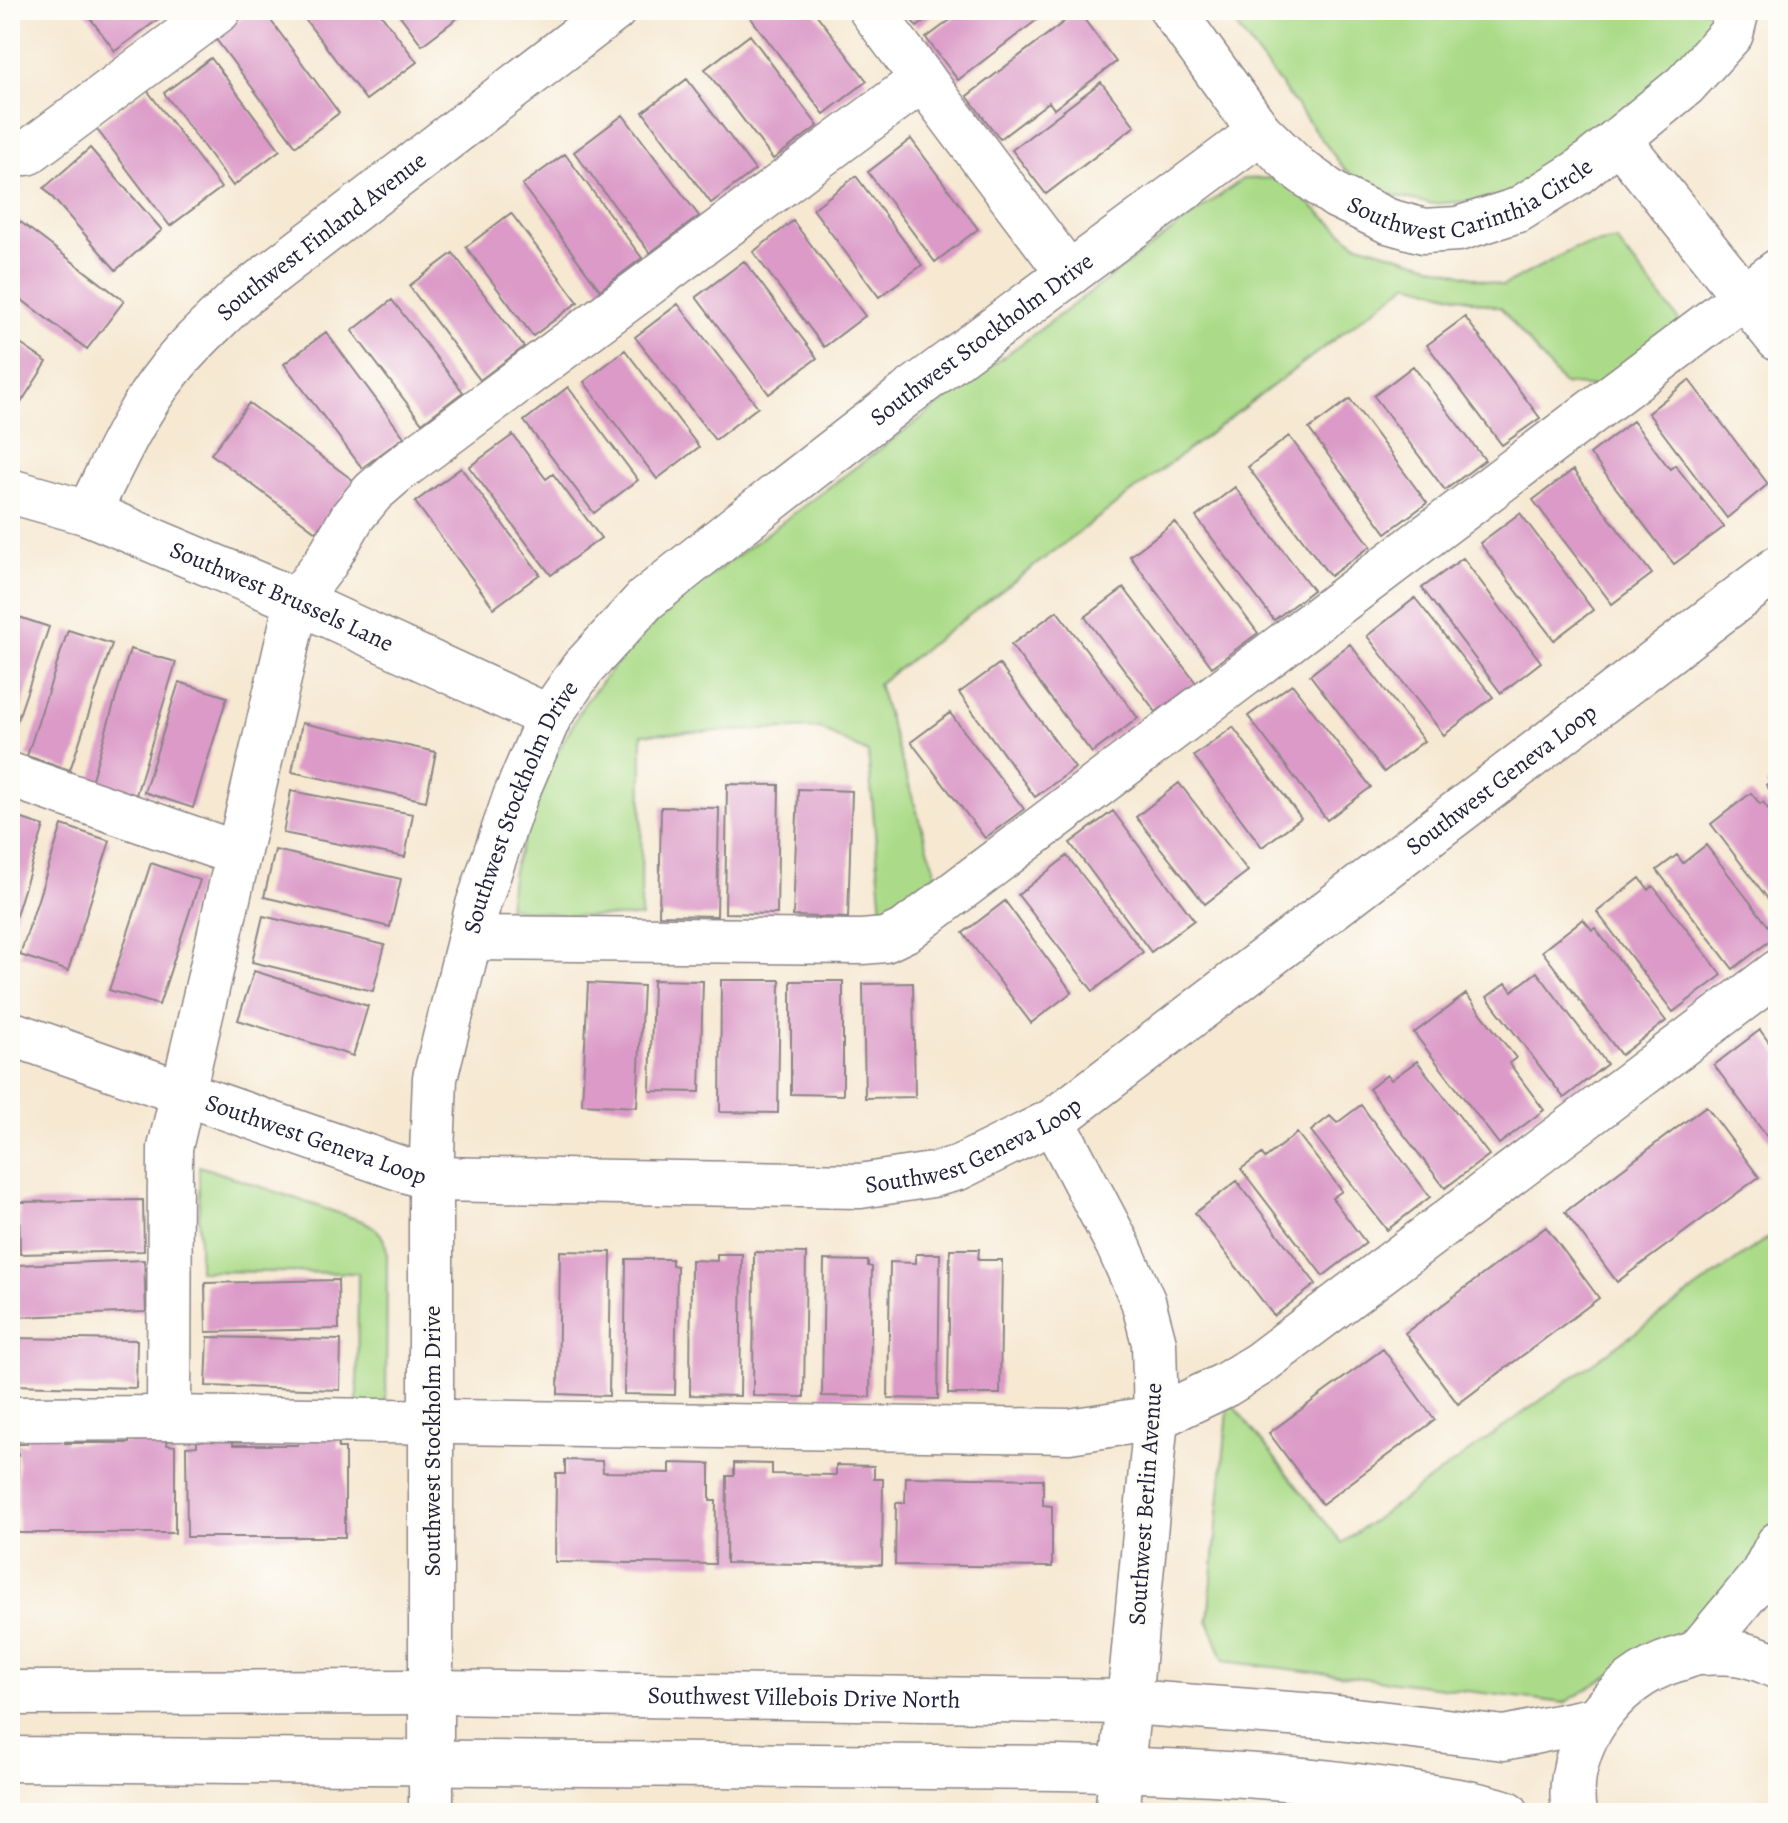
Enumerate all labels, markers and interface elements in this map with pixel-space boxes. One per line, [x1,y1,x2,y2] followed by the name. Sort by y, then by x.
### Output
[209,144,433,328] street label: Southwest Finland Avenue
[1342,151,1599,248] street label: Southwest Carinthia Circle
[863,245,1100,433] street label: Southwest Stockholm Drive
[165,533,399,659] street label: Southwest Brussels Lane
[455,674,586,937] street label: Southwest Stockholm Drive
[1399,696,1603,862] street label: Southwest Geneva Loop
[201,1086,431,1192] street label: Southwest Geneva Loop
[863,1089,1088,1201] street label: Southwest Geneva Loop
[416,1306,448,1576] street label: Southwest Stockholm Drive
[1121,1382,1169,1626] street label: Southwest Berlin Avenue
[647,1679,961,1716] street label: Southwest Villebois Drive North

